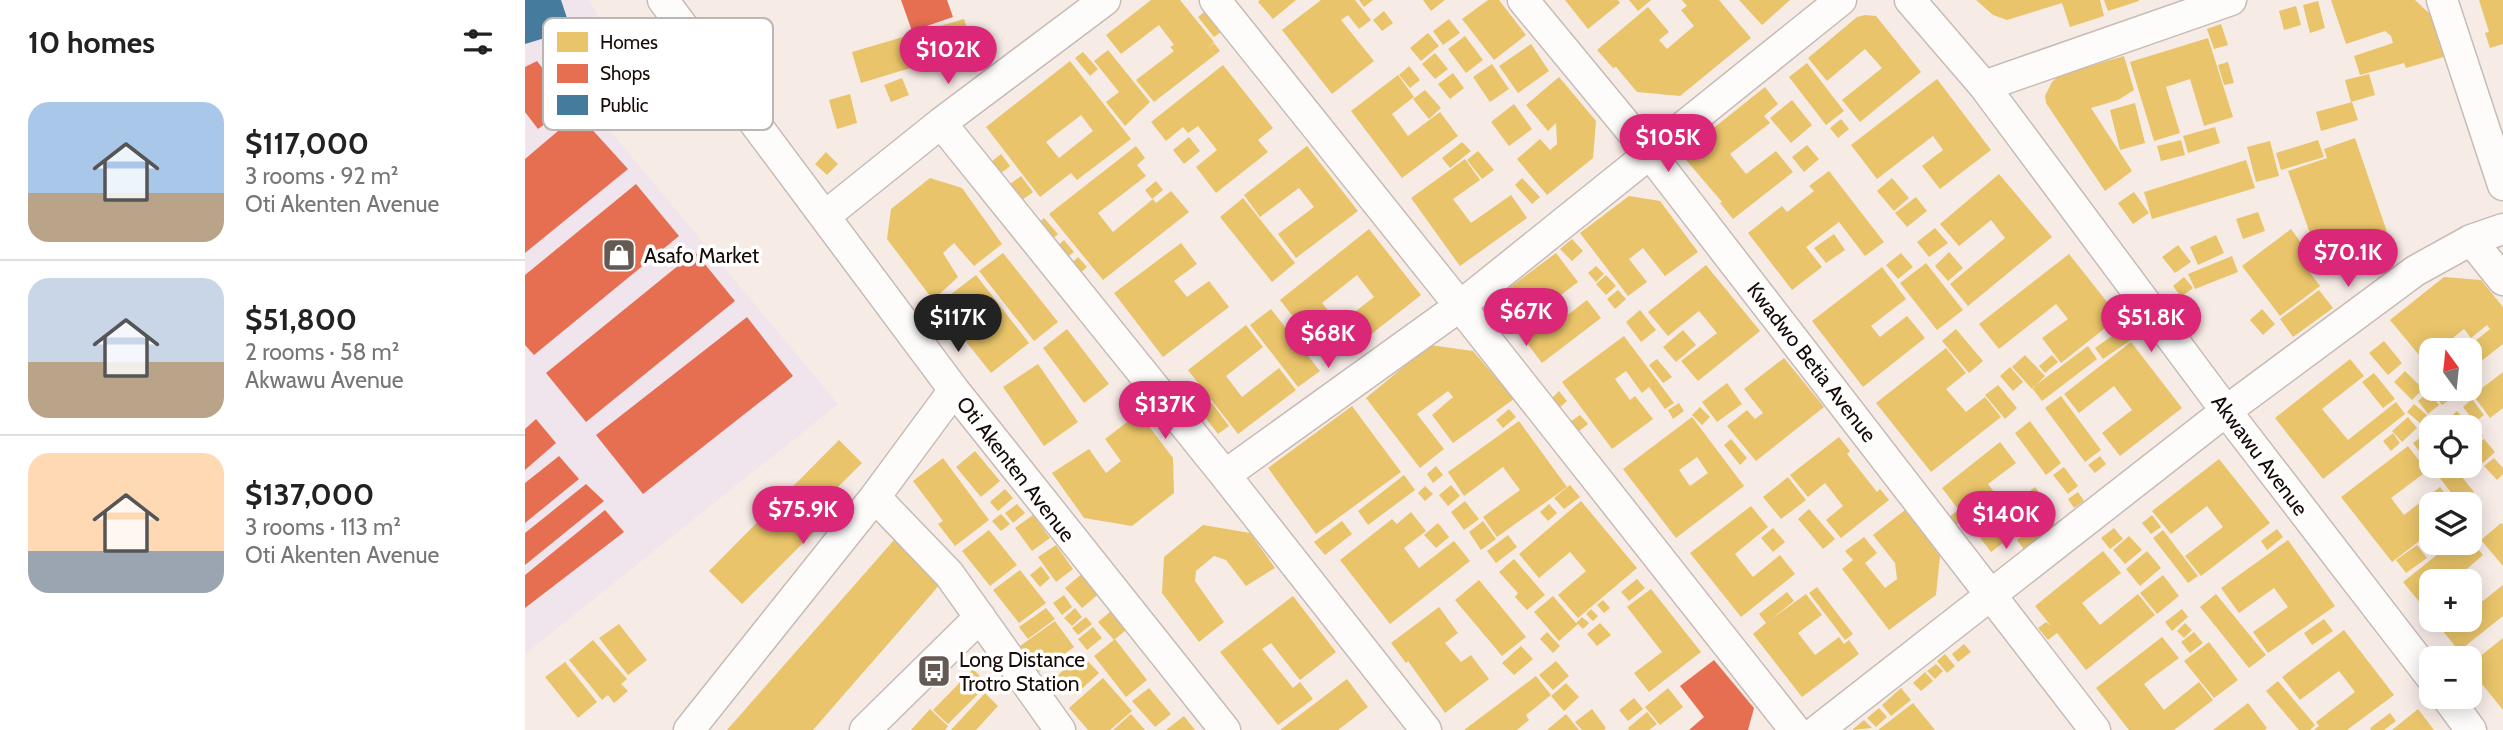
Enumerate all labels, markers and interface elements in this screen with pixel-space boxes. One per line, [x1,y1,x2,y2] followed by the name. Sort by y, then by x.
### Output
[543,18,773,130] legend
[459,23,497,61] icon: filters
[28,24,155,61] text: 10 homes
[899,27,997,86] pin: $102K
[600,31,658,54] text: Homes
[916,35,980,63] text: $102K
[600,62,650,85] text: Shops
[600,94,649,117] text: Public
[1619,114,1717,174] pin: $105K
[1636,123,1700,151] text: $105K
[245,125,369,162] text: $117,000
[84,130,168,214] icon: home
[245,162,399,190] text: 3 rooms · 92 m²
[245,190,439,218] text: Oti Akenten Avenue
[2291,230,2405,289] pin: $70.1K
[600,236,638,274] shop icon: Asafo Market
[2314,238,2382,266] text: $70.1K
[644,243,759,268] place label: Asafo Market
[1742,277,1882,447] street label: Kwadwo Betia Avenue
[1485,288,1567,348] pin: $67K
[909,294,1007,354] pin: $117K
[2094,294,2208,354] pin: $51.8K
[1500,297,1552,325] text: $67K
[245,301,357,338] text: $51,800
[930,303,986,331] text: $117K
[2117,303,2185,331] text: $51.8K
[84,306,168,390] icon: home
[1287,310,1369,370] pin: $68K
[1301,319,1355,347] text: $68K
[245,338,399,366] text: 2 rooms · 58 m²
[2419,338,2481,401] north arrow
[2419,338,2482,709] map controls
[245,366,404,394] text: Akwawu Avenue
[1116,382,1214,441] pin: $137K
[1135,390,1195,418] text: $137K
[2206,390,2314,521] street label: Akwawu Avenue
[952,391,1081,547] street label: Oti Akenten Avenue
[2419,415,2482,478] button: locate
[245,476,374,513] text: $137,000
[84,481,168,565] icon: home
[746,486,860,546] pin: $75.9K
[1957,491,2055,551] pin: $140K
[2419,492,2482,555] button: layers
[768,495,838,523] text: $75.9K
[1973,500,2039,528] text: $140K
[245,513,401,541] text: 3 rooms · 113 m²
[245,541,439,569] text: Oti Akenten Avenue
[2419,569,2482,632] button: +
[2419,646,2482,709] button: −
[959,647,1085,696] place label: Long Distance Trotro Station
[915,652,953,690] bus stop icon: Long Distance Trotro Station

